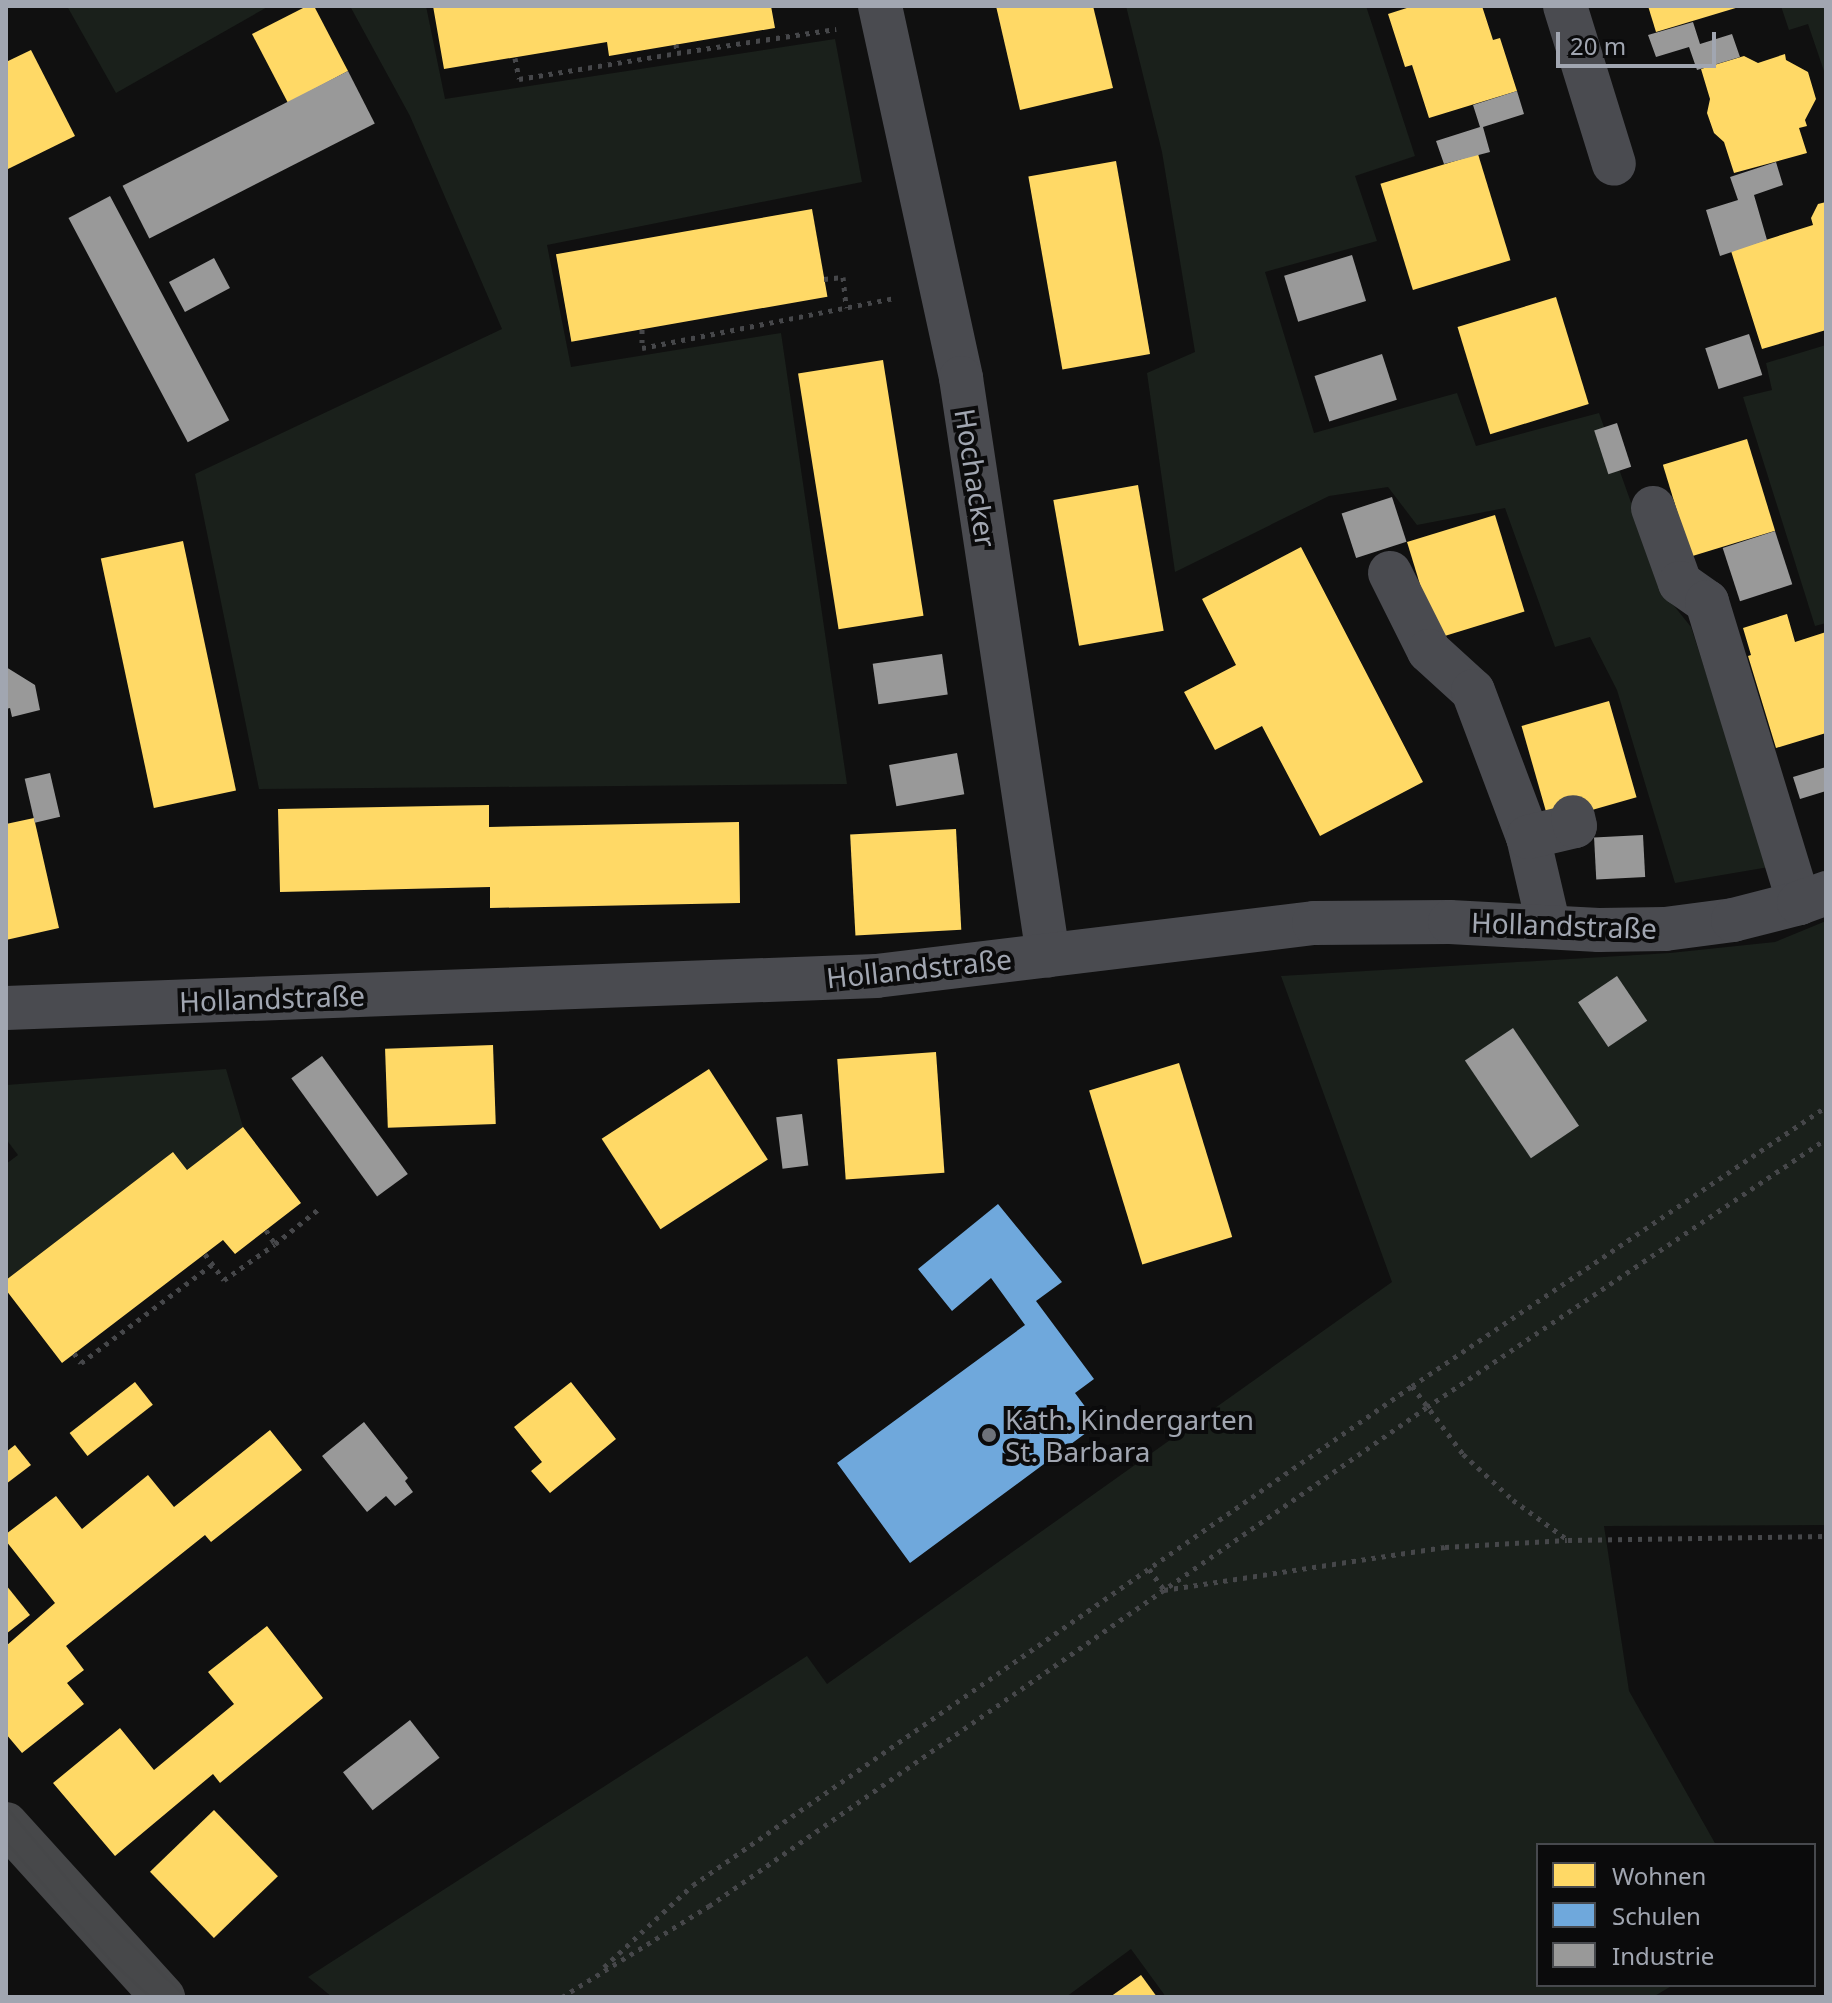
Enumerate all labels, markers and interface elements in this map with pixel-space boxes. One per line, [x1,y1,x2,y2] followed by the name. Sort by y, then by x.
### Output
[1560,16,1720,66] scale bar
[1570,29,1626,62] text: 20 m
[948,406,1004,550] street label: Hochacker
[1470,905,1658,945] street label: Hollandstraße
[825,942,1013,994] street label: Hollandstraße
[178,978,366,1018] street label: Hollandstraße
[1005,1402,1254,1468] place label: Kath. Kindergarten St. Barbara
[980,1426,998,1444] marker: Kath. Kindergarten St. Barbara
[1536,1843,1816,1987] legend
[1612,1859,1706,1892] text: Wohnen
[1612,1899,1701,1932] text: Schulen
[1612,1939,1714,1972] text: Industrie

